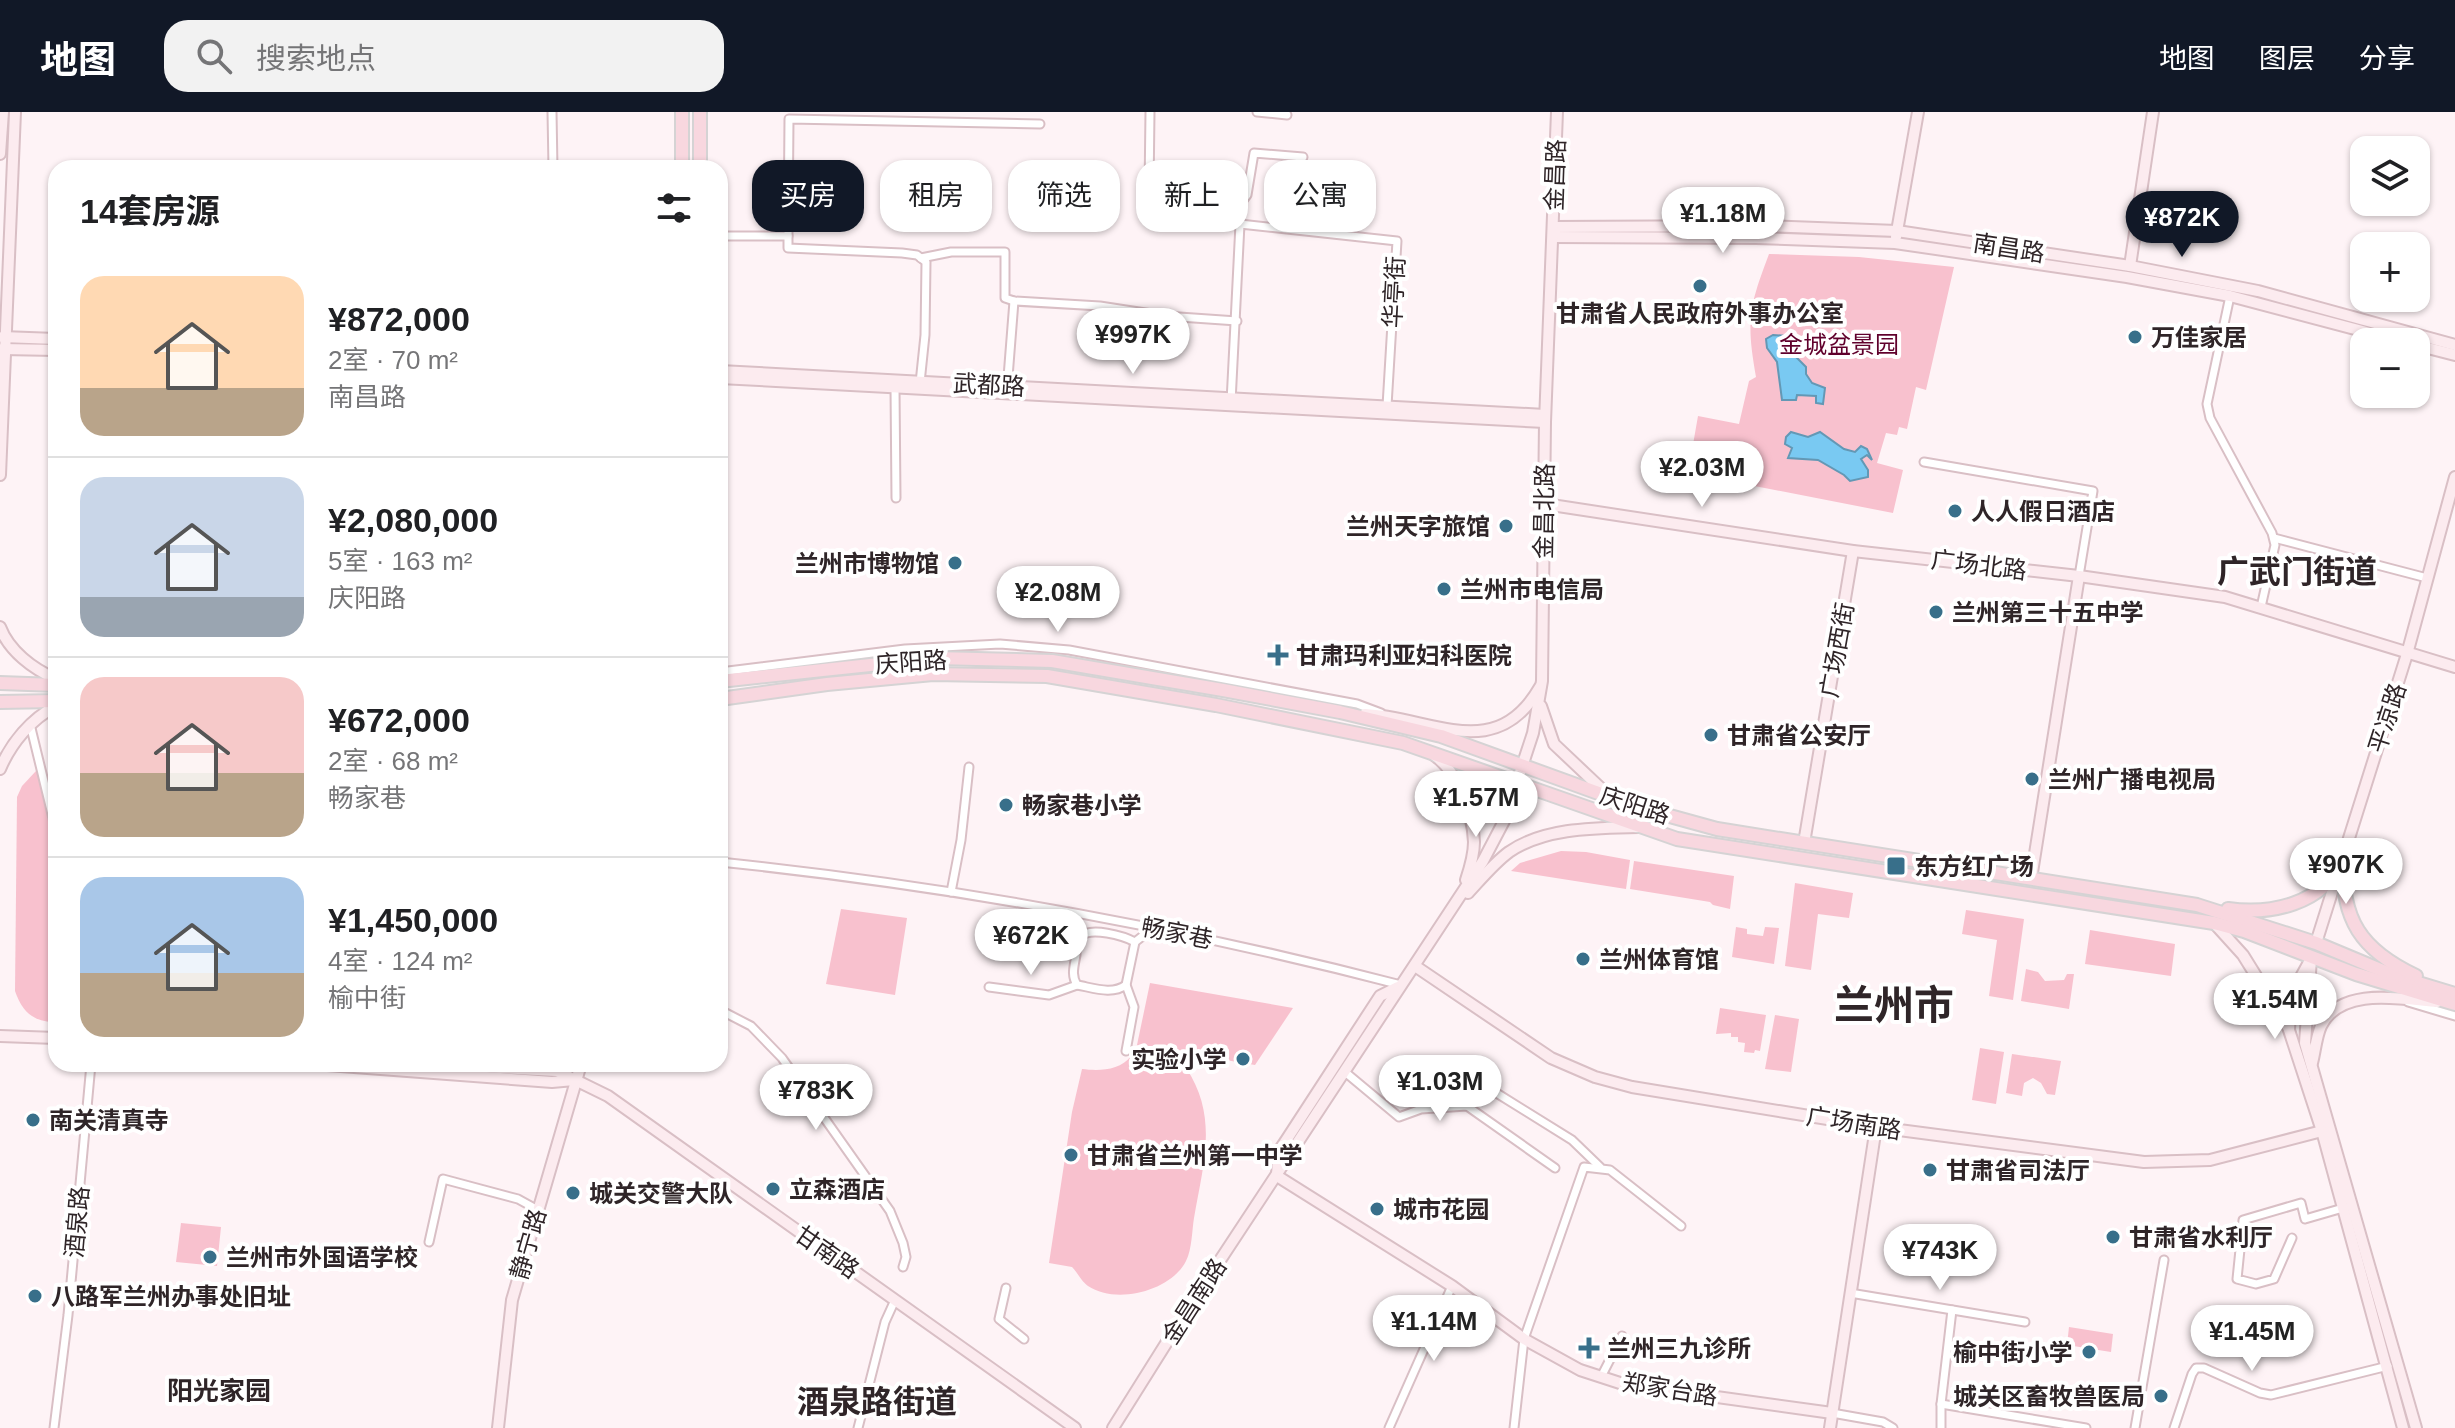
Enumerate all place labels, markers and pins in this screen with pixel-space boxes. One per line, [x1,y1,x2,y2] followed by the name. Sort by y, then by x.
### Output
[1658,187,1788,255] pin: ¥1.18M
[2126,191,2238,259] pin: ¥872K
[1691,277,1709,295] marker: 甘肃省人民政府外事办公室
[1556,300,1844,327] place label: 甘肃省人民政府外事办公室
[1077,308,1189,376] pin: ¥997K
[2151,324,2247,351] place label: 万佳家居
[2126,328,2144,346] marker: 万佳家居
[1637,441,1767,509] pin: ¥2.03M
[1971,498,2115,525] place label: 人人假日酒店
[1946,502,1964,520] marker: 人人假日酒店
[1346,513,1490,540] place label: 兰州天字旅馆
[1497,517,1515,535] marker: 兰州天字旅馆
[795,550,939,577] place label: 兰州市博物馆
[946,554,964,572] marker: 兰州市博物馆
[993,566,1123,634] pin: ¥2.08M
[1460,576,1604,603] place label: 兰州市电信局
[1435,580,1453,598] marker: 兰州市电信局
[1952,599,2144,626] place label: 兰州第三十五中学
[1927,603,1945,621] marker: 兰州第三十五中学
[1296,642,1512,669] place label: 甘肃玛利亚妇科医院
[1267,644,1289,666] marker: 甘肃玛利亚妇科医院
[1727,722,1871,749] place label: 甘肃省公安厅
[1702,726,1720,744] marker: 甘肃省公安厅
[2048,766,2216,793] place label: 兰州广播电视局
[2023,770,2041,788] marker: 兰州广播电视局
[1411,771,1541,839] pin: ¥1.57M
[1022,792,1142,819] place label: 畅家巷小学
[997,796,1015,814] marker: 畅家巷小学
[2290,838,2402,906] pin: ¥907K
[1914,853,2034,880] place label: 东方红广场
[1885,855,1907,877] marker: 东方红广场
[975,909,1087,977] pin: ¥672K
[1599,946,1719,973] place label: 兰州体育馆
[1574,950,1592,968] marker: 兰州体育馆
[2210,973,2340,1041] pin: ¥1.54M
[1131,1046,1227,1073] place label: 实验小学
[1234,1050,1252,1068] marker: 实验小学
[1375,1055,1505,1123] pin: ¥1.03M
[760,1064,872,1132] pin: ¥783K
[49,1107,169,1134] place label: 南关清真寺
[24,1111,42,1129] marker: 南关清真寺
[1087,1142,1303,1169] place label: 甘肃省兰州第一中学
[1062,1146,1080,1164] marker: 甘肃省兰州第一中学
[1946,1157,2090,1184] place label: 甘肃省司法厅
[1921,1161,1939,1179] marker: 甘肃省司法厅
[789,1176,885,1203] place label: 立森酒店
[589,1180,733,1207] place label: 城关交警大队
[764,1180,782,1198] marker: 立森酒店
[564,1184,582,1202] marker: 城关交警大队
[1393,1196,1489,1223] place label: 城市花园
[1368,1200,1386,1218] marker: 城市花园
[1884,1224,1996,1292] pin: ¥743K
[2129,1224,2273,1251] place label: 甘肃省水利厅
[2104,1228,2122,1246] marker: 甘肃省水利厅
[226,1244,418,1271] place label: 兰州市外国语学校
[201,1248,219,1266] marker: 兰州市外国语学校
[51,1283,291,1310] place label: 八路军兰州办事处旧址
[26,1287,44,1305] marker: 八路军兰州办事处旧址
[1369,1295,1499,1363] pin: ¥1.14M
[2187,1305,2317,1373] pin: ¥1.45M
[1607,1335,1751,1362] place label: 兰州三九诊所
[1578,1337,1600,1359] marker: 兰州三九诊所
[1953,1339,2073,1366] place label: 榆中街小学
[2080,1343,2098,1361] marker: 榆中街小学
[1953,1383,2145,1410] place label: 城关区畜牧兽医局
[2152,1387,2170,1405] marker: 城关区畜牧兽医局

